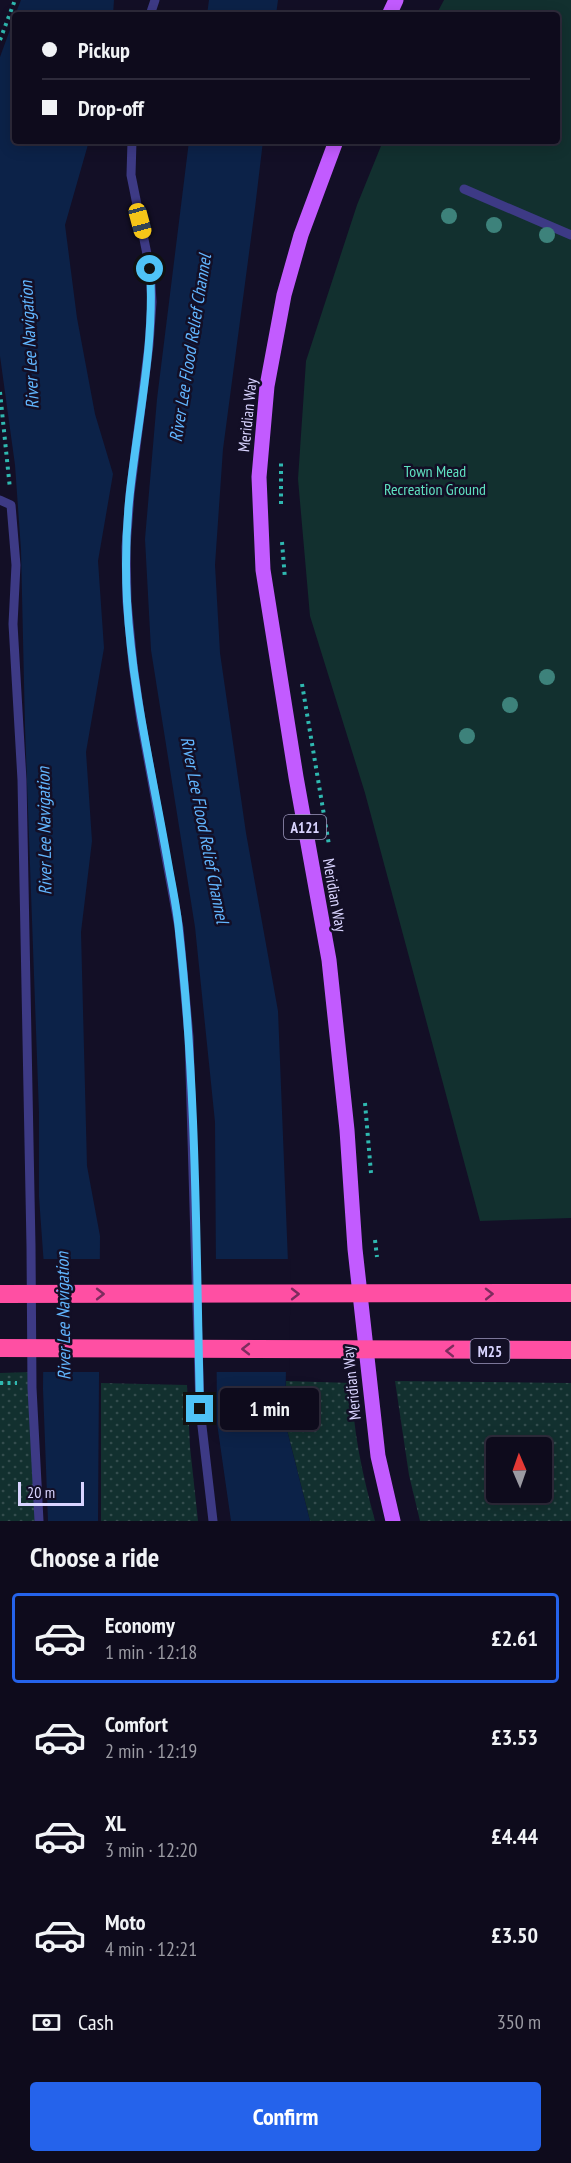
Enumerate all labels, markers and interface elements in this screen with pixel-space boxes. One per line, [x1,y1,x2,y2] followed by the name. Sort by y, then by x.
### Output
[78,36,130,64] text: Pickup
[78,94,144,122] text: Drop-off
[127,201,153,241] car
[164,251,216,444] water label: River Lee Flood Relief Channel
[136,255,163,282] route start
[14,279,44,410] water label: River Lee Navigation
[233,377,261,453] street label: Meridian Way
[384,461,486,499] park label: Town Mead Recreation Ground
[176,735,235,927] water label: River Lee Flood Relief Channel
[31,766,57,895] water label: River Lee Navigation
[284,815,326,839] road number: A121
[319,857,351,933] street label: Meridian Way
[50,1251,76,1380] water label: River Lee Navigation
[96,1288,105,1300] one-way arrow
[291,1288,300,1300] one-way arrow
[484,1288,493,1300] one-way arrow
[470,1339,510,1363] road number: M25
[241,1343,250,1355] one-way arrow
[337,1345,365,1421] street label: Meridian Way
[445,1345,454,1357] one-way arrow
[221,1388,320,1430] callout: 1 min
[186,1395,213,1422] route end
[249,1396,290,1422] text: 1 min
[486,1437,552,1503] north arrow
[486,1437,552,1503] map controls
[18,1479,84,1506] scale bar
[27,1482,55,1502] text: 20 m
[30,1540,159,1574] text: Choose a ride
[33,1611,87,1665] icon: car
[105,1611,175,1639] text: Economy
[491,1624,538,1652] text: £2.61
[105,1639,197,1665] text: 1 min · 12:18
[33,1710,87,1764] icon: car
[105,1710,168,1738] text: Comfort
[491,1723,538,1751] text: £3.53
[105,1738,197,1764] text: 2 min · 12:19
[33,1809,87,1863] icon: car
[105,1809,126,1837] text: XL
[491,1822,538,1850] text: £4.44
[105,1837,197,1863] text: 3 min · 12:20
[33,1908,87,1962] icon: car
[105,1908,146,1936] text: Moto
[491,1921,538,1949] text: £3.50
[105,1936,197,1962] text: 4 min · 12:21
[30,2006,63,2039] icon: cash
[78,2008,114,2036] text: Cash
[497,2009,541,2035] text: 350 m
[30,2082,541,2151] button: Confirm

